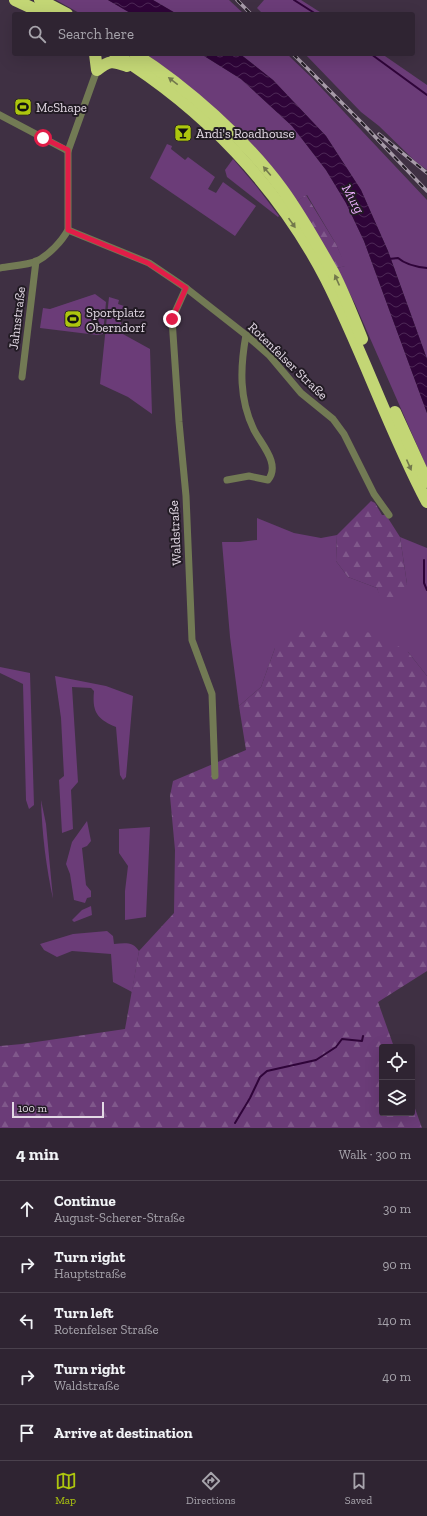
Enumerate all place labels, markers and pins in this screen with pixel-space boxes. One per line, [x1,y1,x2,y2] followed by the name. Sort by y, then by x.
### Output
[13,97,33,117] sports icon: McShape
[36,100,87,115] place label: McShape
[173,123,193,143] bar icon: Andi's Roadhouse
[196,126,295,141] place label: Andi's Roadhouse
[86,305,146,335] place label: Sportplatz Oberndorf
[63,309,83,329] sports icon: Sportplatz Oberndorf

